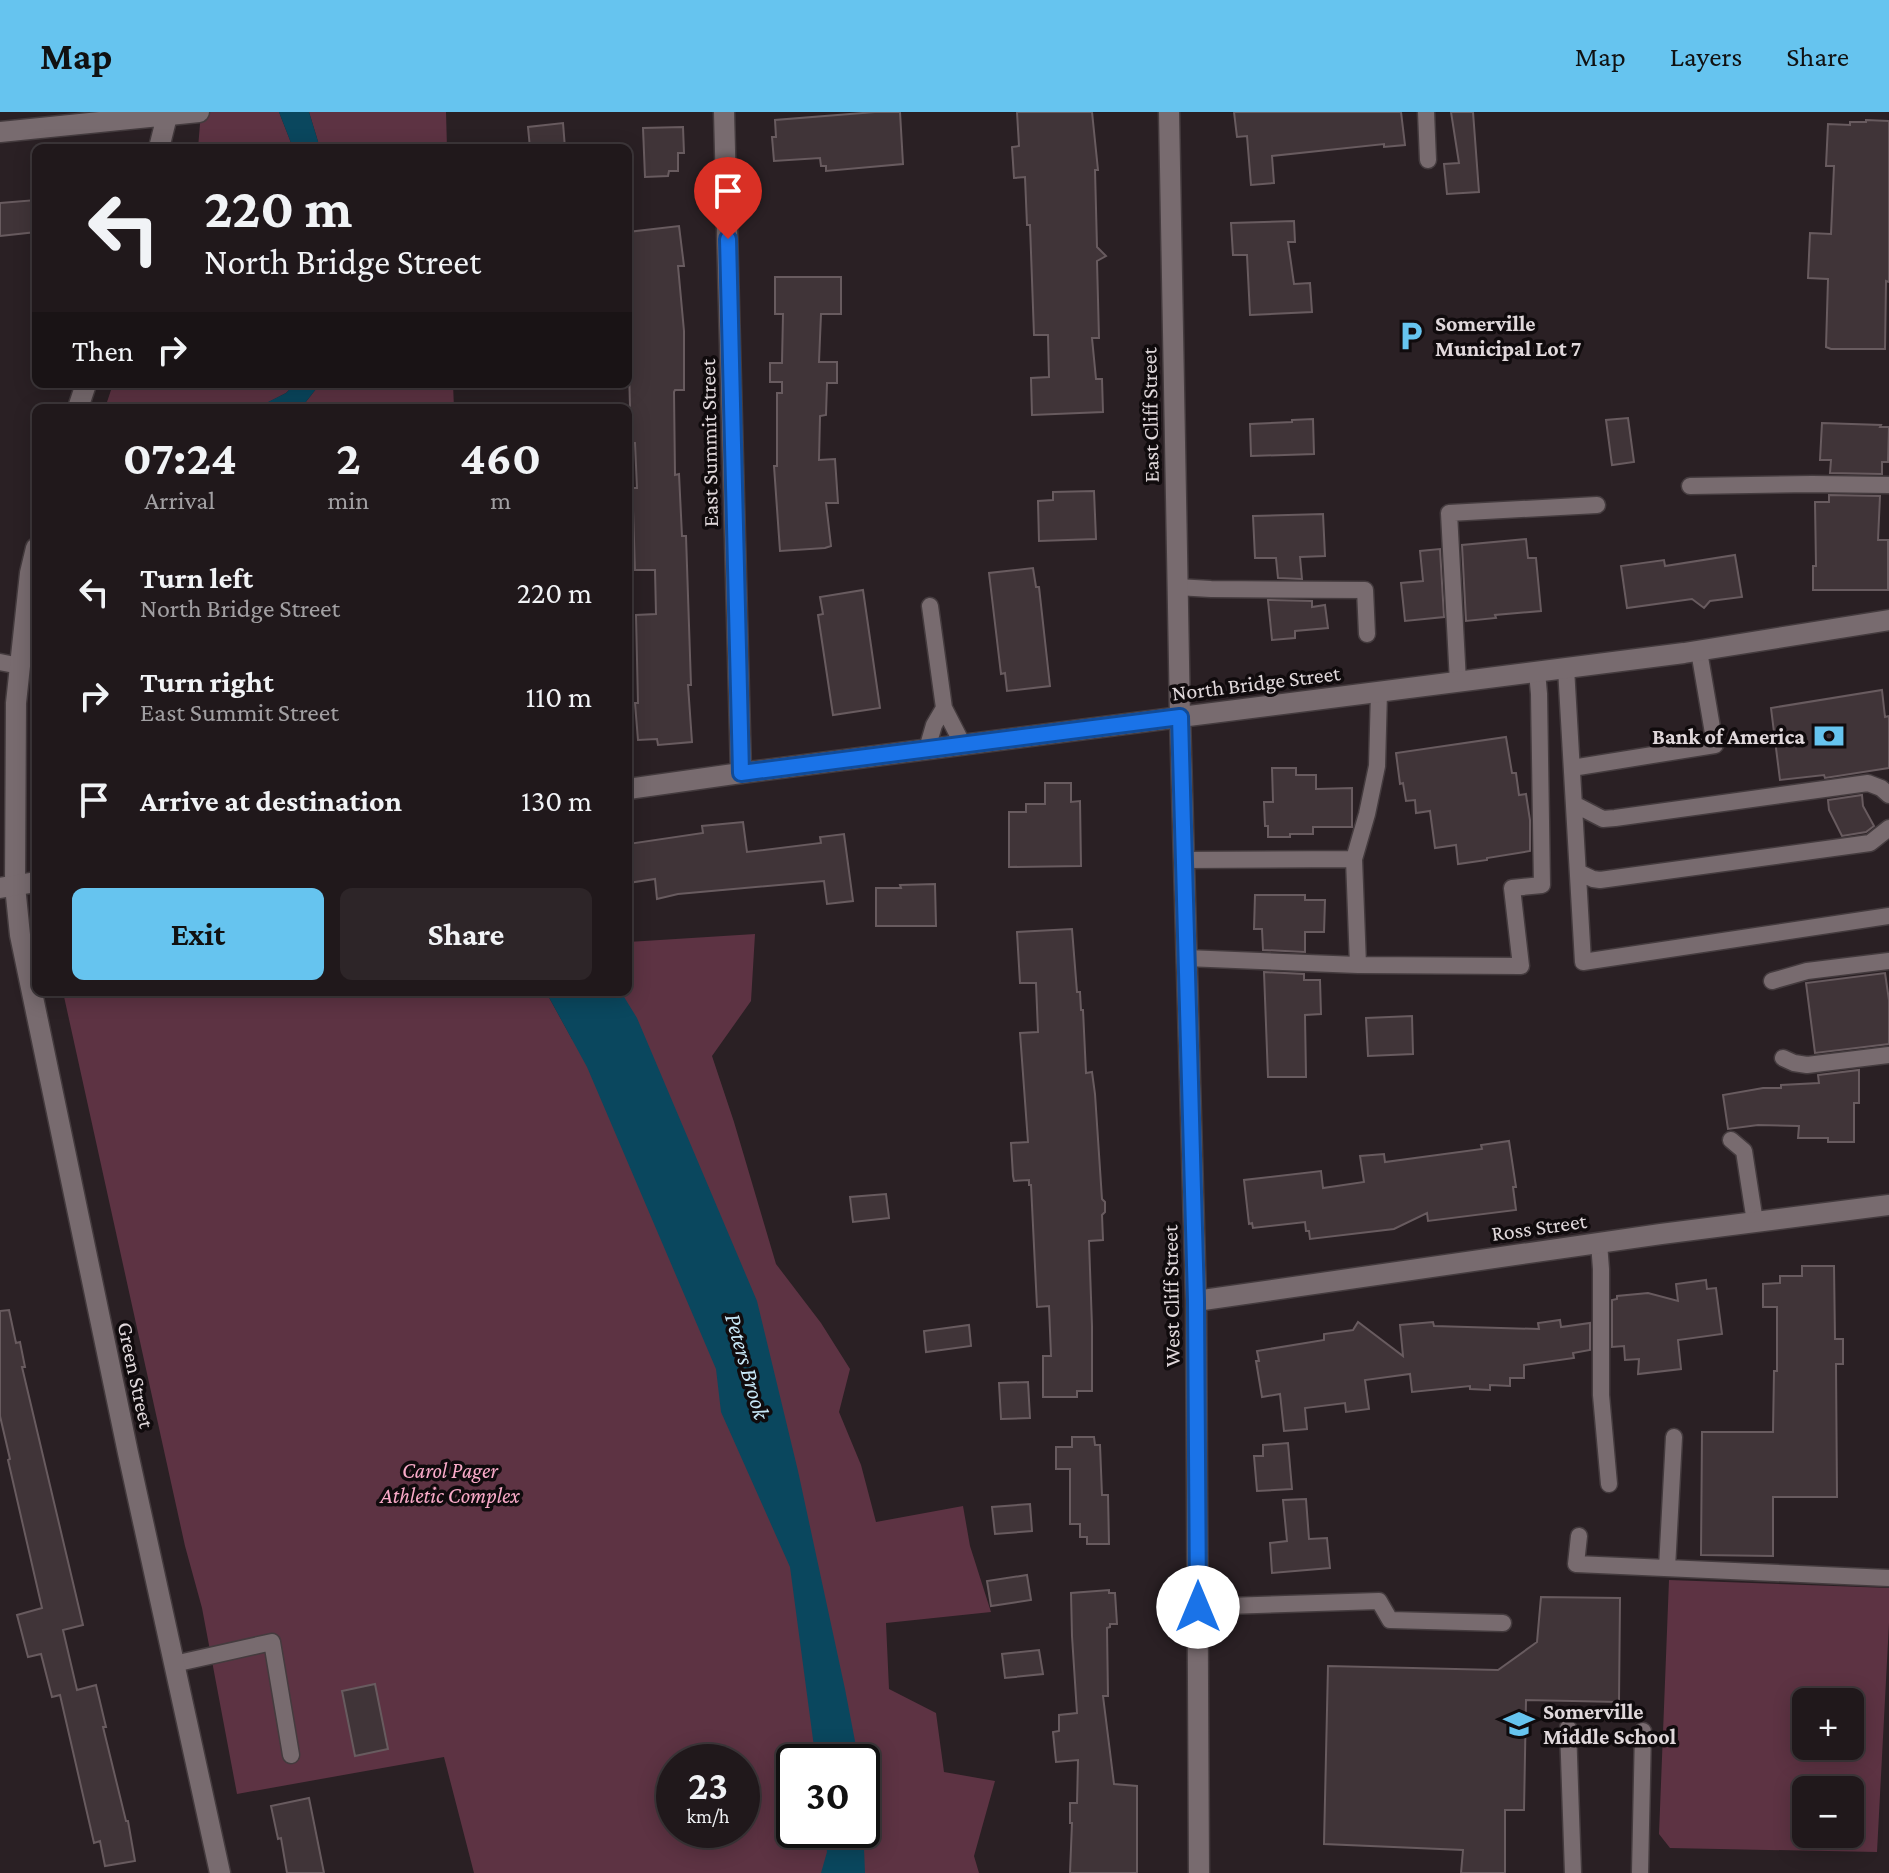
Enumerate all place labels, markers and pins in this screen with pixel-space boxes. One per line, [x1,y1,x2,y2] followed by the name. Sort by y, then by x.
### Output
[694,157,762,239] pin
[1435,311,1581,361] place label: Somerville Municipal Lot 7
[1394,319,1428,353] parking icon: Somerville Municipal Lot 7
[1812,719,1846,753] bank icon: Bank of America
[1652,724,1805,749] place label: Bank of America
[1543,1699,1677,1749] place label: Somerville Middle School
[1502,1707,1536,1741] school or university icon: Somerville Middle School

